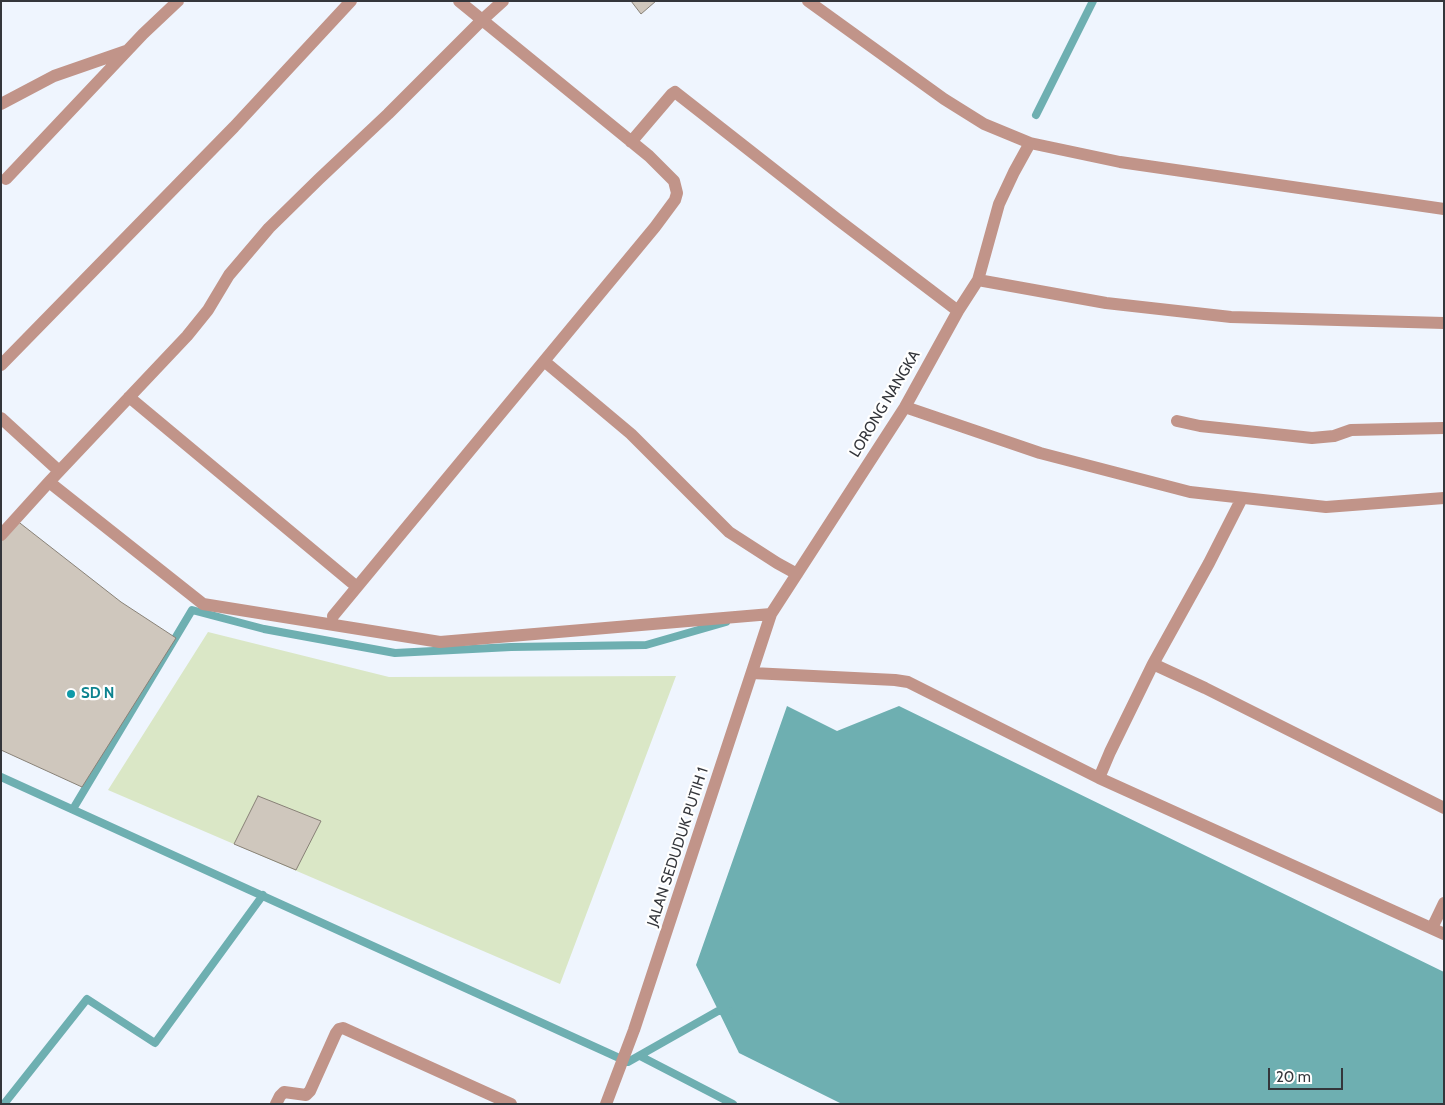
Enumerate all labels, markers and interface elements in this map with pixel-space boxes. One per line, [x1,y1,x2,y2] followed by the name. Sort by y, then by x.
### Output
[846,347,924,461] street label: LORONG NANGKA
[81,685,114,703] place label: SD N
[65,688,77,700] marker: SD N
[644,765,712,929] street label: JALAN SEDUDUK PUTIH 1
[1270,1058,1345,1090] scale bar
[1276,1068,1311,1086] text: 20 m

